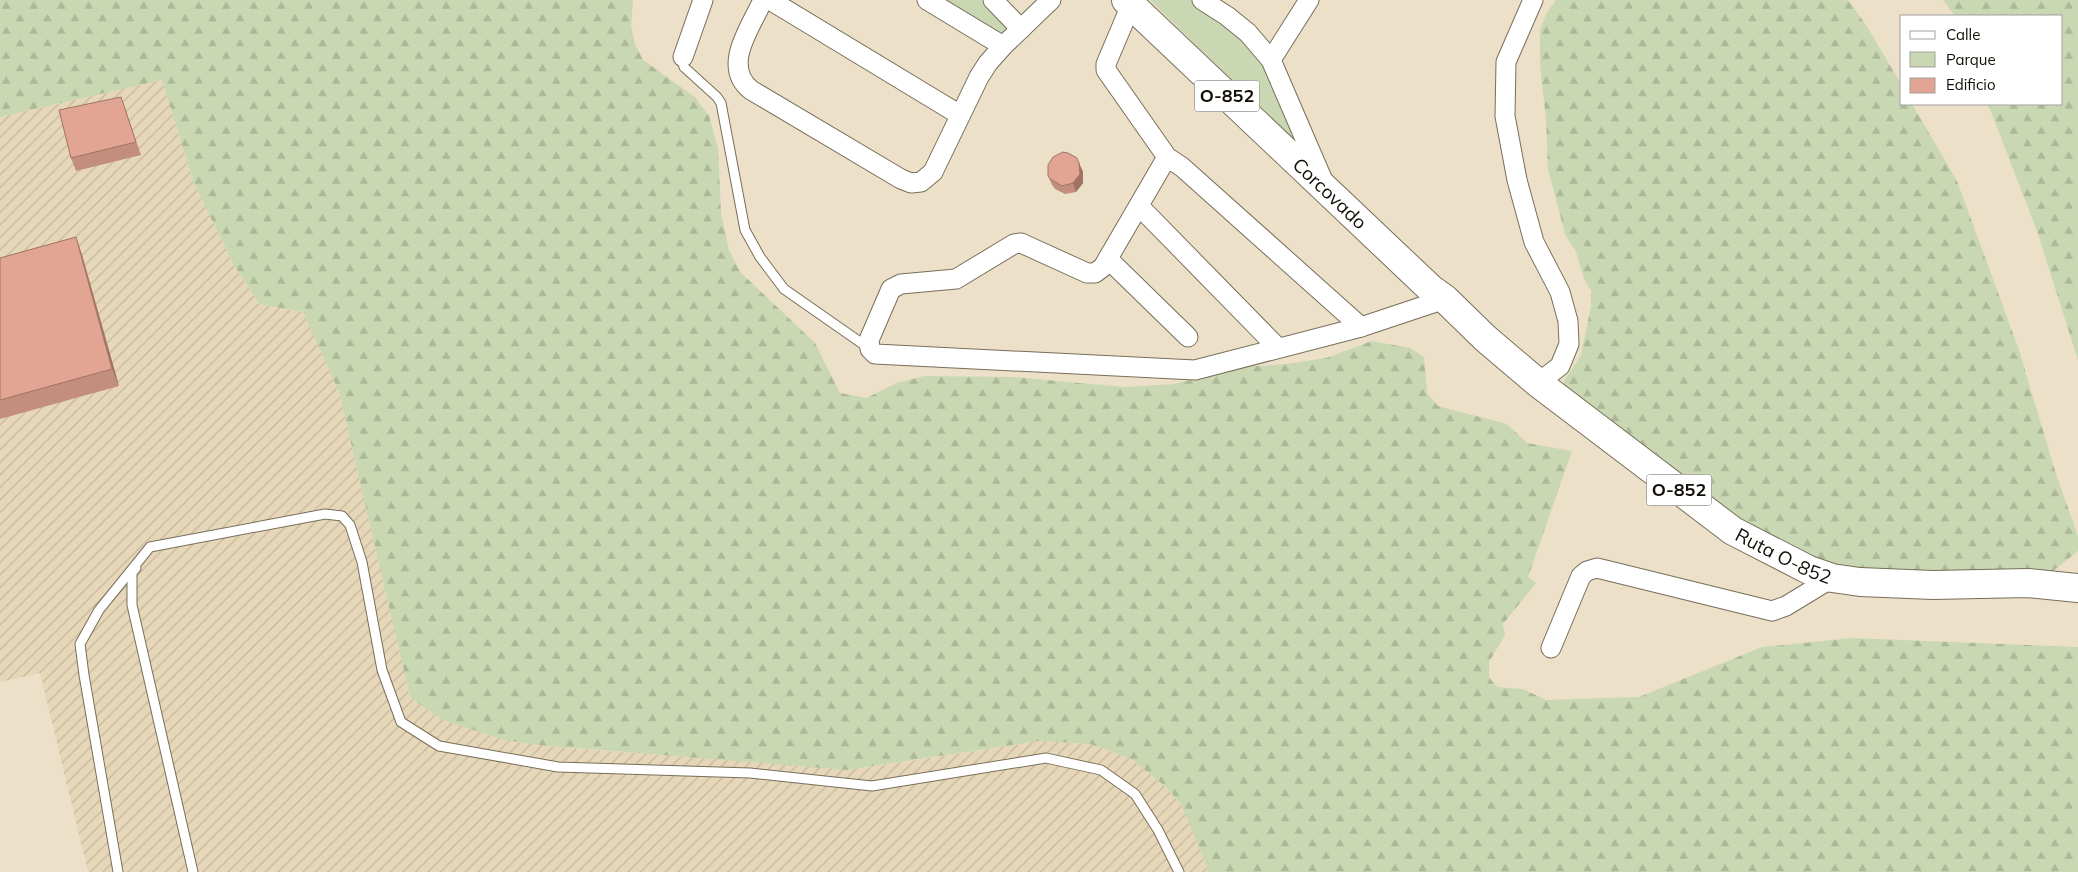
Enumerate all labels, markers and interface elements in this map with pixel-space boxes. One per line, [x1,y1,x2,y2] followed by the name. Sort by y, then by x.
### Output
[1900,15,2063,105] legend
[1946,25,1980,44] text: Calle
[1946,50,1996,69] text: Parque
[1946,75,1996,94] text: Edificio
[1194,80,1260,112] road number: O-852
[1288,152,1372,234] street label: Corcovado
[1646,474,1712,506] road number: O-852
[1731,522,1835,589] street label: Ruta O-852

